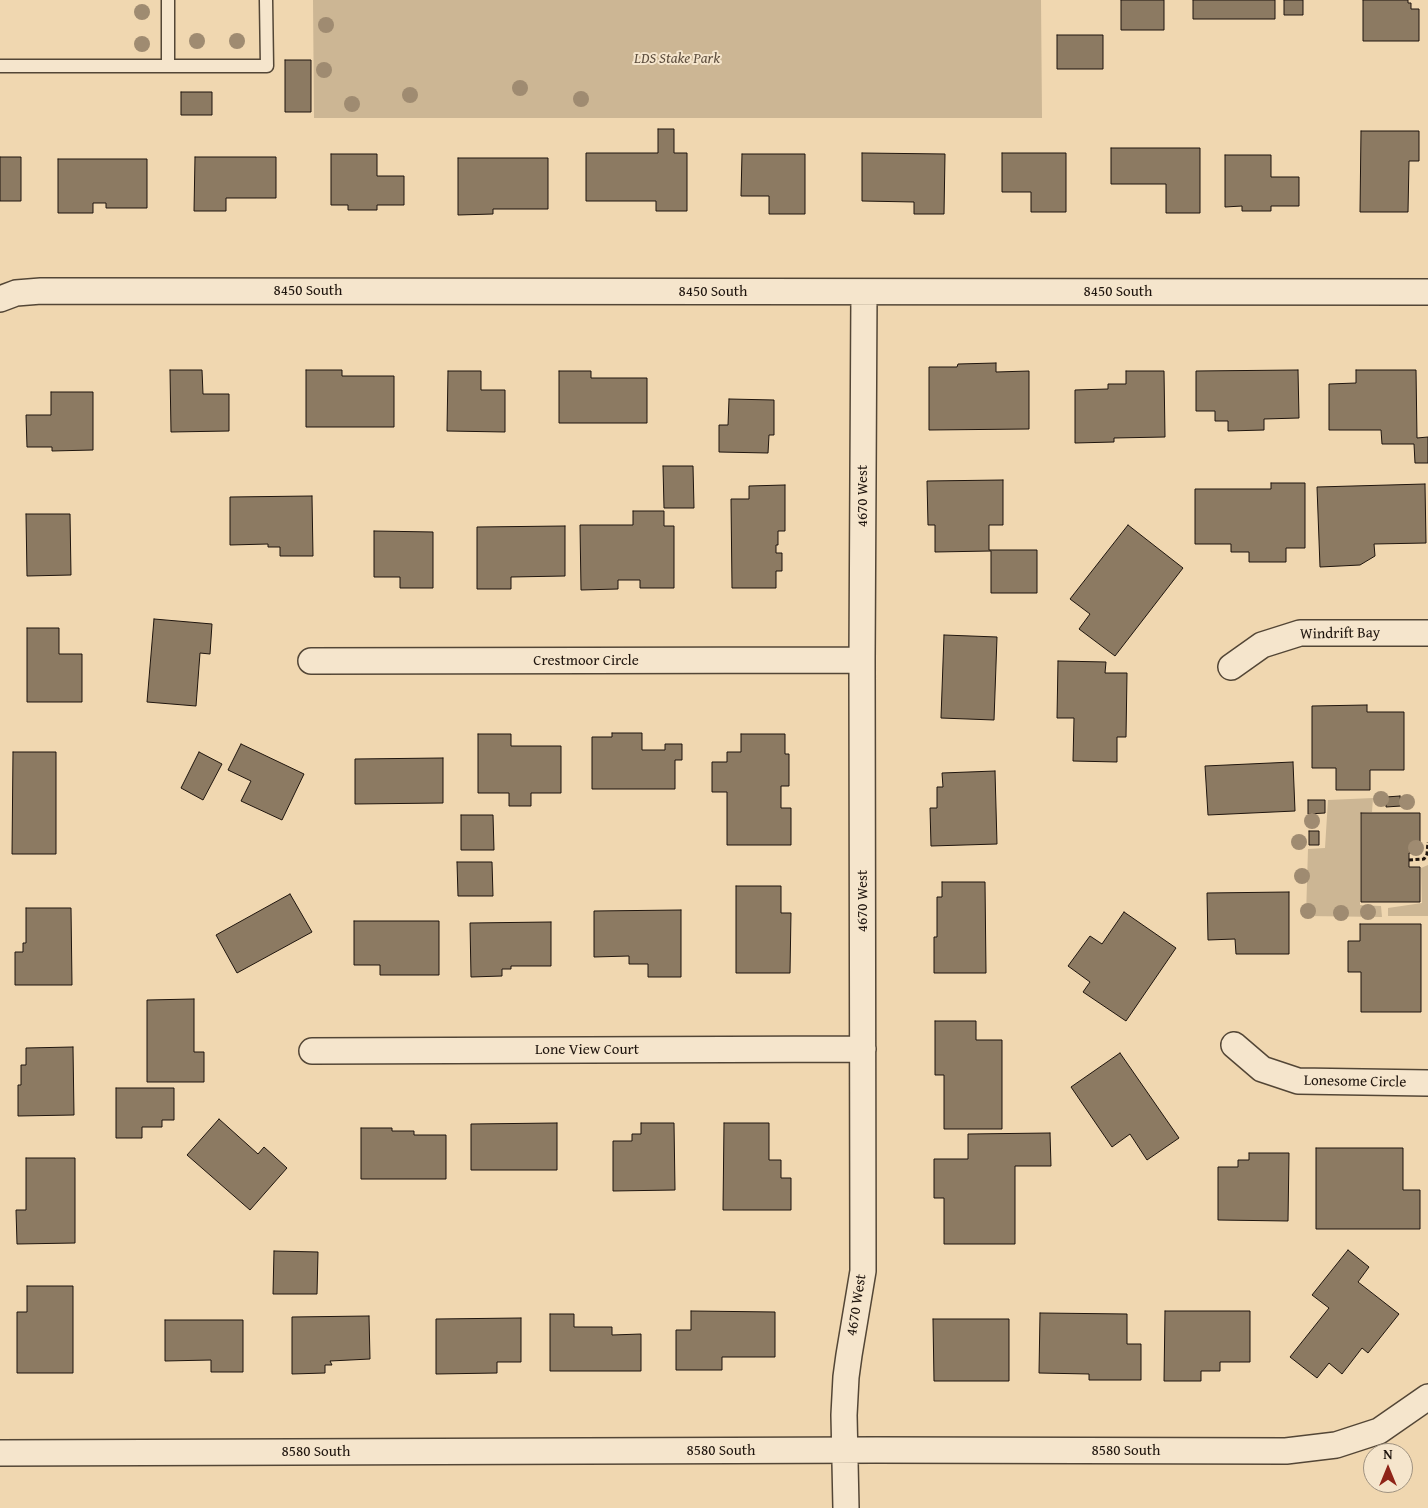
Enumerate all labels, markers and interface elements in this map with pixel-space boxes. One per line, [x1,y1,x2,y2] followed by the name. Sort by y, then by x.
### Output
[634,50,720,68] park label: LDS Stake Park
[273,282,343,300] street label: 8450 South
[678,283,748,301] street label: 8450 South
[1083,283,1153,301] street label: 8450 South
[854,465,872,527] street label: 4670 West
[1300,624,1380,644] street label: Windrift Bay
[533,652,639,670] street label: Crestmoor Circle
[854,870,872,932] street label: 4670 West
[535,1041,639,1059] street label: Lone View Court
[1304,1072,1406,1092] street label: Lonesome Circle
[843,1273,871,1337] street label: 4670 West
[686,1442,756,1460] street label: 8580 South
[1091,1442,1161,1460] street label: 8580 South
[281,1443,351,1461] street label: 8580 South
[1363,1443,1413,1493] north arrow
[1383,1444,1393,1464] text: N

